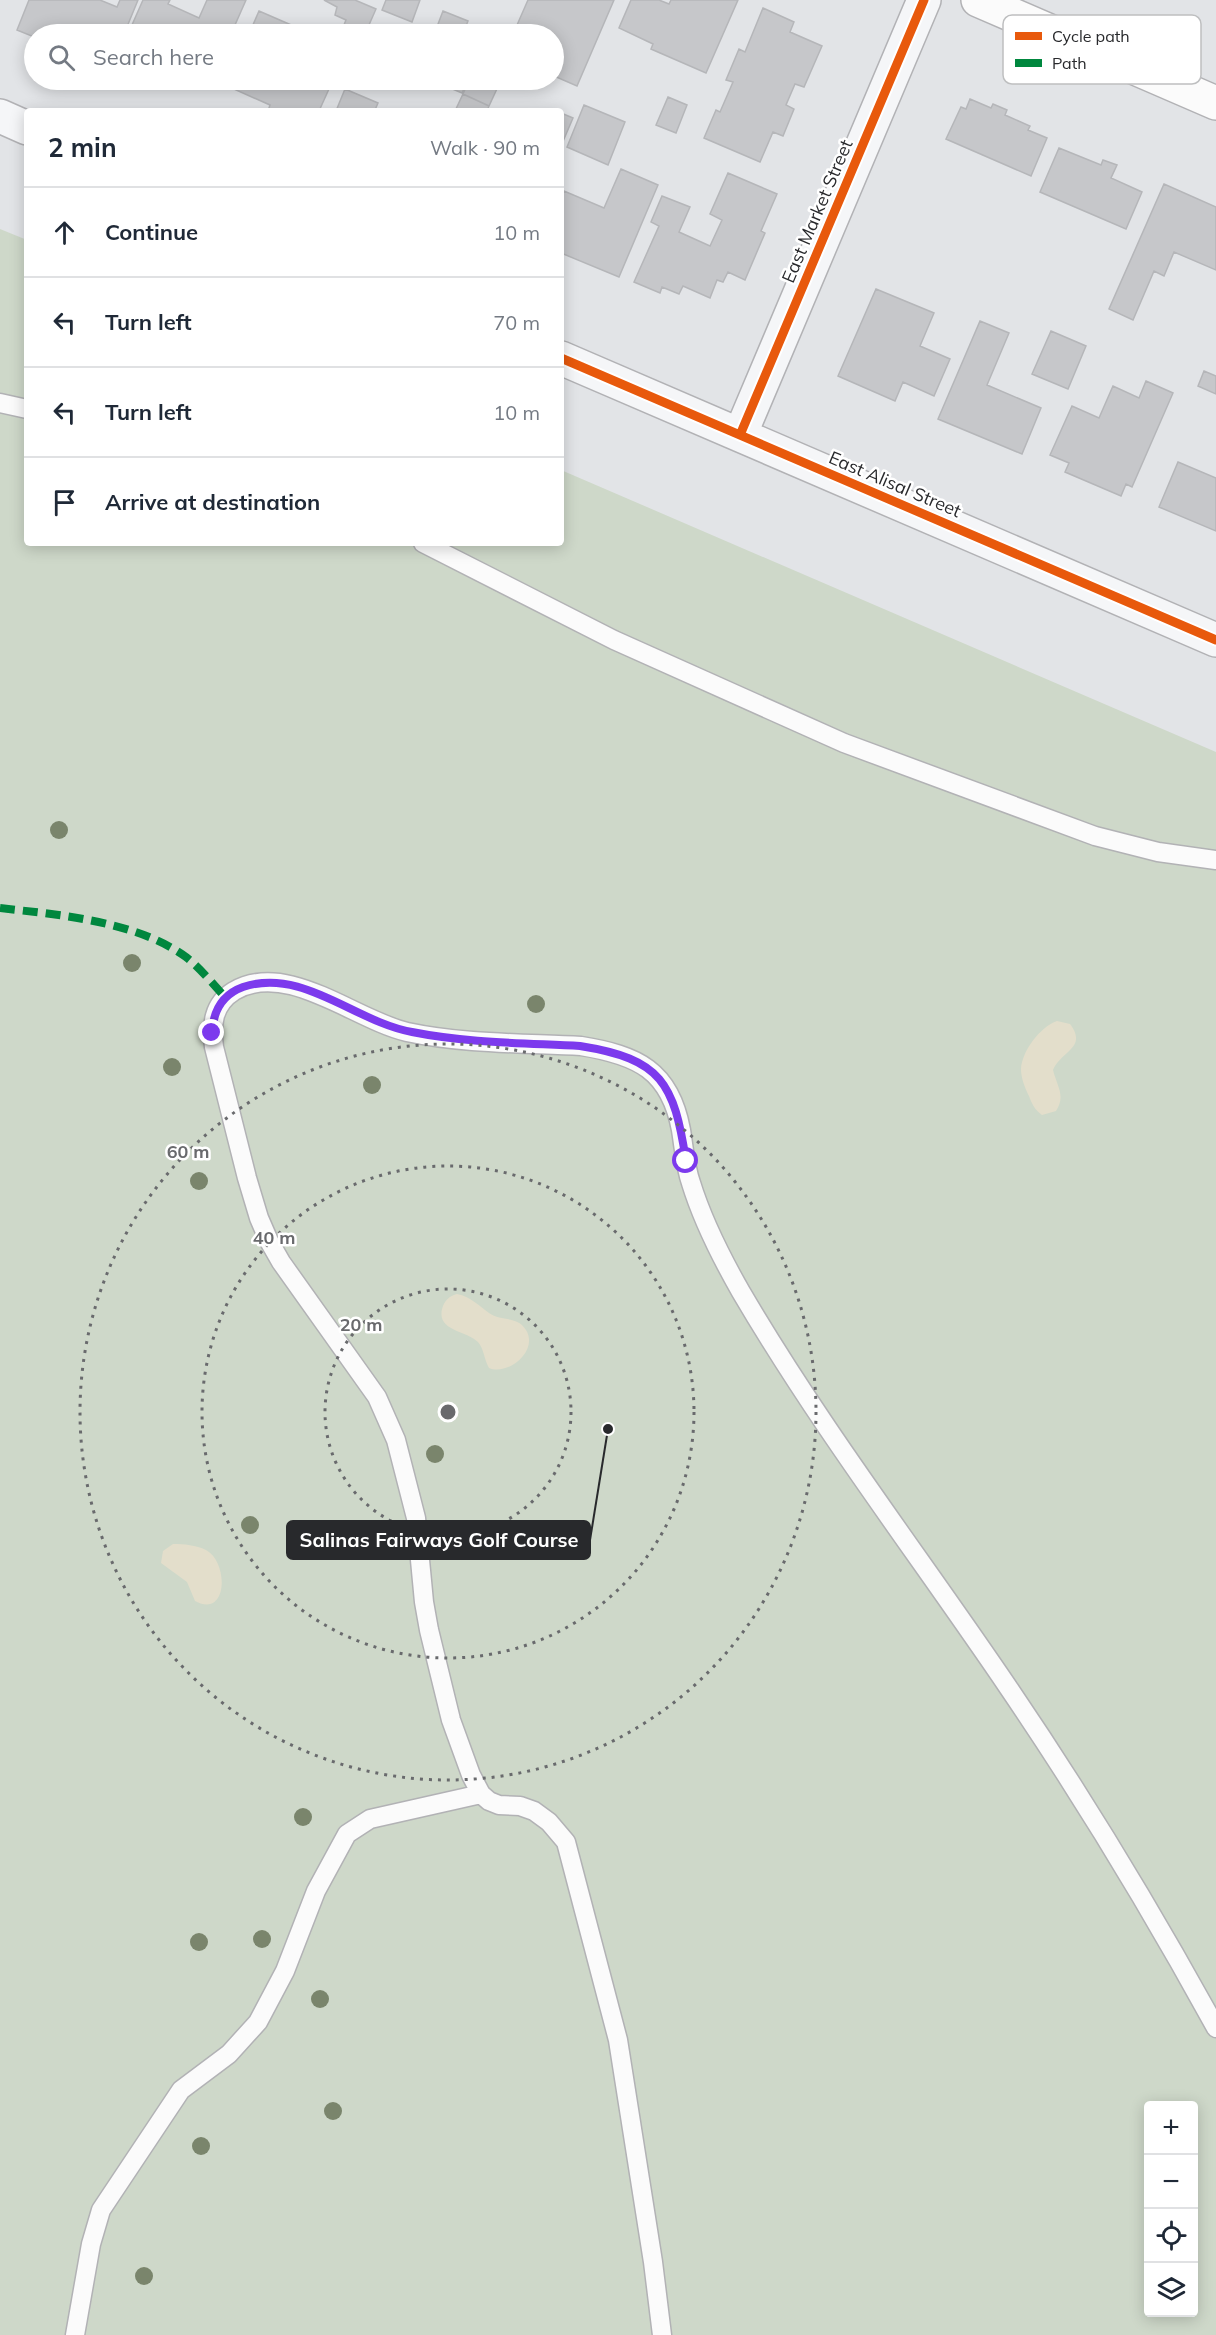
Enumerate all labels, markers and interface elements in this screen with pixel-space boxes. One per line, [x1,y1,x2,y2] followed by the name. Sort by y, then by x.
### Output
[1003,15,1201,84] legend
[24,24,564,90] search box
[1052,26,1130,46] text: Cycle path
[45,41,78,74] icon: search
[93,43,214,71] text: Search here
[1052,53,1087,73] text: Path
[48,131,117,164] text: 2 min
[430,135,540,160] text: Walk · 90 m
[776,136,858,286] street label: East Market Street
[48,216,81,249] icon: ahead
[105,218,198,246] text: Continue
[493,220,540,245] text: 10 m
[48,306,81,339] icon: left
[105,308,192,336] text: Turn left
[493,310,540,335] text: 70 m
[48,396,81,429] icon: left
[105,398,192,426] text: Turn left
[493,400,540,425] text: 10 m
[825,446,965,522] street label: East Alisal Street
[48,486,81,519] icon: arrive
[105,488,320,516] text: Arrive at destination
[198,1019,224,1045] route end
[167,1140,209,1163] text: 60 m
[672,1147,698,1173] route start
[253,1226,295,1249] text: 40 m
[340,1313,382,1336] text: 20 m
[438,1402,458,1422] centre of rings
[287,1521,590,1559] callout: Salinas Fairways Golf Course
[300,1527,579,1552] text: Salinas Fairways Golf Course
[1144,2101,1198,2317] map controls
[1144,2101,1198,2155] button: +
[1144,2155,1198,2209] button: −
[1144,2209,1198,2263] button: locate
[1144,2263,1198,2317] button: layers

